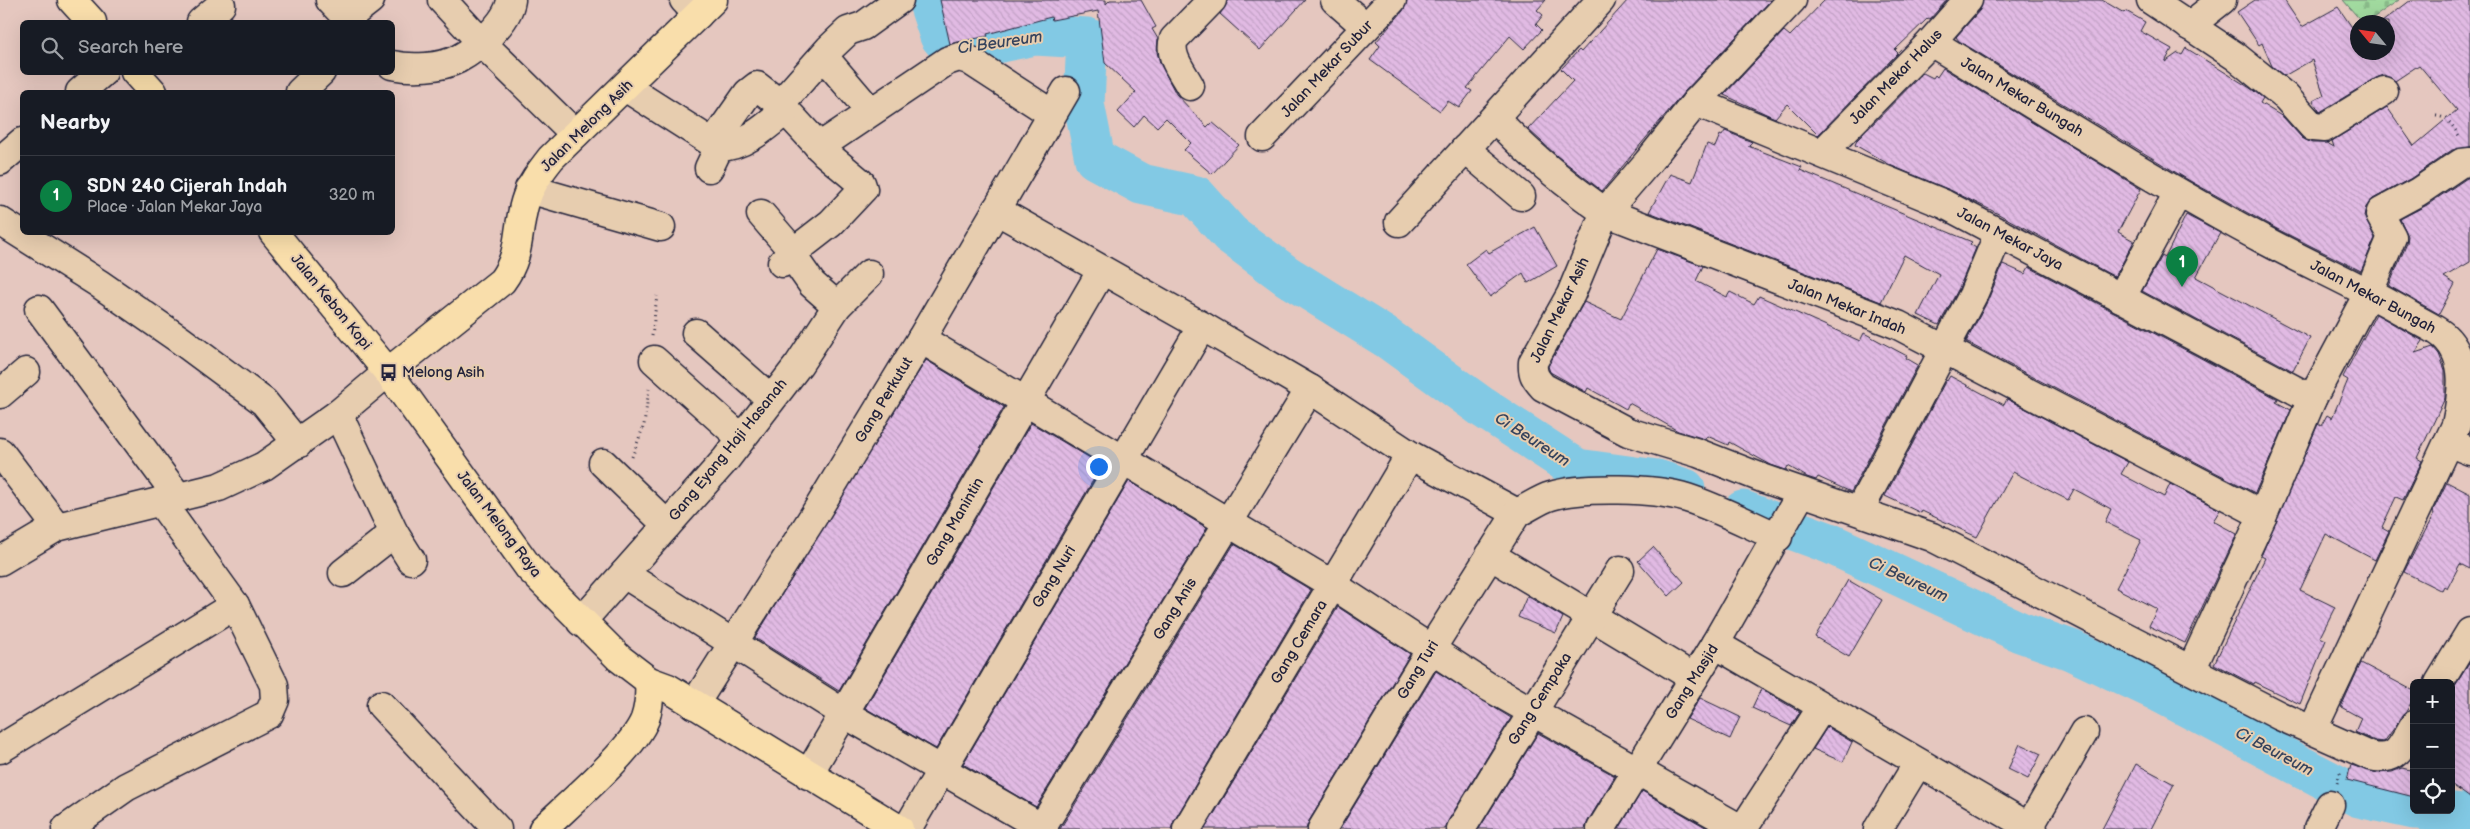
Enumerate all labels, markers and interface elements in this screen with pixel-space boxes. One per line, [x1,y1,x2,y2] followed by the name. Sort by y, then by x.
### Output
[2350,15,2395,60] north arrow
[1277,16,1377,122] street label: Jalan Mekar Subur
[20,20,395,75] search box
[1845,25,1947,129] street label: Jalan Mekar Halus
[956,28,1044,58] water label: Ci Beureum
[38,34,66,62] icon: search
[78,36,183,59] text: Search here
[1957,53,2087,141] street label: Jalan Mekar Bungah
[537,76,637,176] street label: Jalan Melong Asih
[40,110,110,135] text: Nearby
[87,175,287,198] text: SDN 240 Cijerah Indah
[53,186,59,205] text: 1
[329,186,375,205] text: 320 m
[87,198,262,217] text: Place · Jalan Mekar Jaya
[1954,203,2066,275] street label: Jalan Mekar Jaya
[2166,246,2198,287] pin: 1
[286,250,376,354] street label: Jalan Kebon Kopi
[1526,254,1594,366] street label: Jalan Mekar Asih
[2307,256,2439,338] street label: Jalan Mekar Bungah
[1785,275,1909,339] street label: Jalan Mekar Indah
[851,353,917,447] street label: Gang Perkutut
[378,362,398,382] bus stop icon: Melong Asih
[402,363,485,382] place label: Melong Asih
[665,375,791,525] street label: Gang Eyang Haji Hasanah
[1491,409,1573,471] water label: Ci Beureum
[1086,454,1112,480] your location
[453,467,545,581] street label: Jalan Melong Raya
[922,474,988,570] street label: Gang Manintin
[1028,542,1080,612] street label: Gang Nuri
[1865,553,1951,607] water label: Ci Beureum
[1149,574,1201,644] street label: Gang Anis
[1266,596,1332,688] street label: Gang Cemara
[1393,637,1443,703] street label: Gang Turi
[1661,641,1723,723] street label: Gang Masjid
[1504,649,1576,749] street label: Gang Cempaka
[2410,679,2455,814] map controls
[2410,679,2455,724] button: +
[2232,724,2316,780] water label: Ci Beureum
[2410,724,2455,769] button: −
[2410,769,2455,814] button: locate

